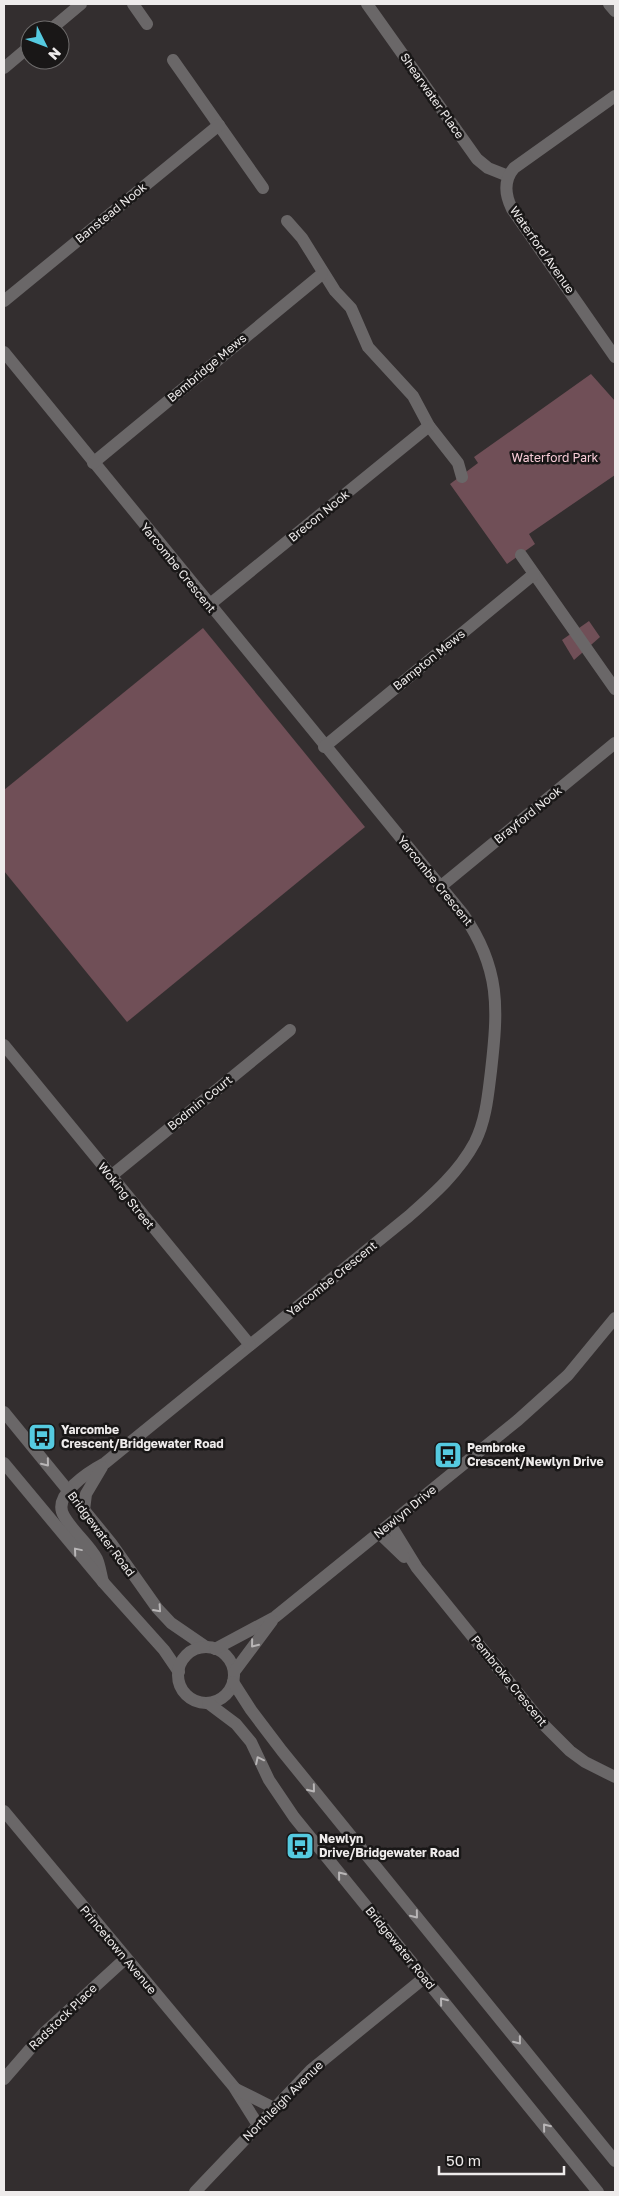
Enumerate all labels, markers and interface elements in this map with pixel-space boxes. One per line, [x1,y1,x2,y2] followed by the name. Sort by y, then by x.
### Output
[20,20,70,70] north arrow
[45,44,65,64] text: N
[397,50,468,142] street label: Shearwater Place
[72,179,150,246] street label: Banstead Nook
[507,203,578,296] street label: Waterford Avenue
[164,330,249,405] street label: Bembridge Mews
[512,450,599,465] park label: Waterford Park
[285,486,352,545] street label: Brecon Nook
[138,520,219,616] street label: Yarcombe Crescent
[390,626,468,693] street label: Bampton Mews
[491,783,565,846] street label: Brayford Nook
[395,833,476,929] street label: Yarcombe Crescent
[164,1072,235,1133] street label: Bodmin Court
[95,1159,158,1232] street label: Woking Street
[284,1238,380,1319] street label: Yarcombe Crescent
[27,1422,57,1452] bus stop icon: Yarcombe Crescent/Bridgewater Road
[61,1422,224,1451] place label: Yarcombe Crescent/Bridgewater Road
[433,1440,463,1470] bus stop icon: Pembroke Crescent/Newlyn Drive
[467,1440,604,1469] place label: Pembroke Crescent/Newlyn Drive
[40,1457,48,1466] one-way arrow
[370,1482,439,1541] street label: Newlyn Drive
[65,1488,138,1579] street label: Bridgewater Road
[73,1547,82,1556] one-way arrow
[152,1603,161,1612] one-way arrow
[468,1632,551,1729] street label: Pembroke Crescent
[251,1638,259,1647] one-way arrow
[255,1756,266,1765] one-way arrow
[307,1783,315,1792] one-way arrow
[285,1831,315,1861] bus stop icon: Newlyn Drive/Bridgewater Road
[319,1831,459,1860] place label: Newlyn Drive/Bridgewater Road
[338,1872,346,1881] one-way arrow
[77,1902,160,1997] street label: Princetown Avenue
[362,1903,438,1992] street label: Bridgewater Road
[409,1909,418,1918] one-way arrow
[25,1980,100,2053] street label: Radstock Place
[441,1998,449,2007] one-way arrow
[512,2035,520,2044] one-way arrow
[239,2057,326,2144] street label: Northleigh Avenue
[543,2124,551,2133] one-way arrow
[439,2144,564,2176] scale bar
[446,2151,481,2169] text: 50 m

